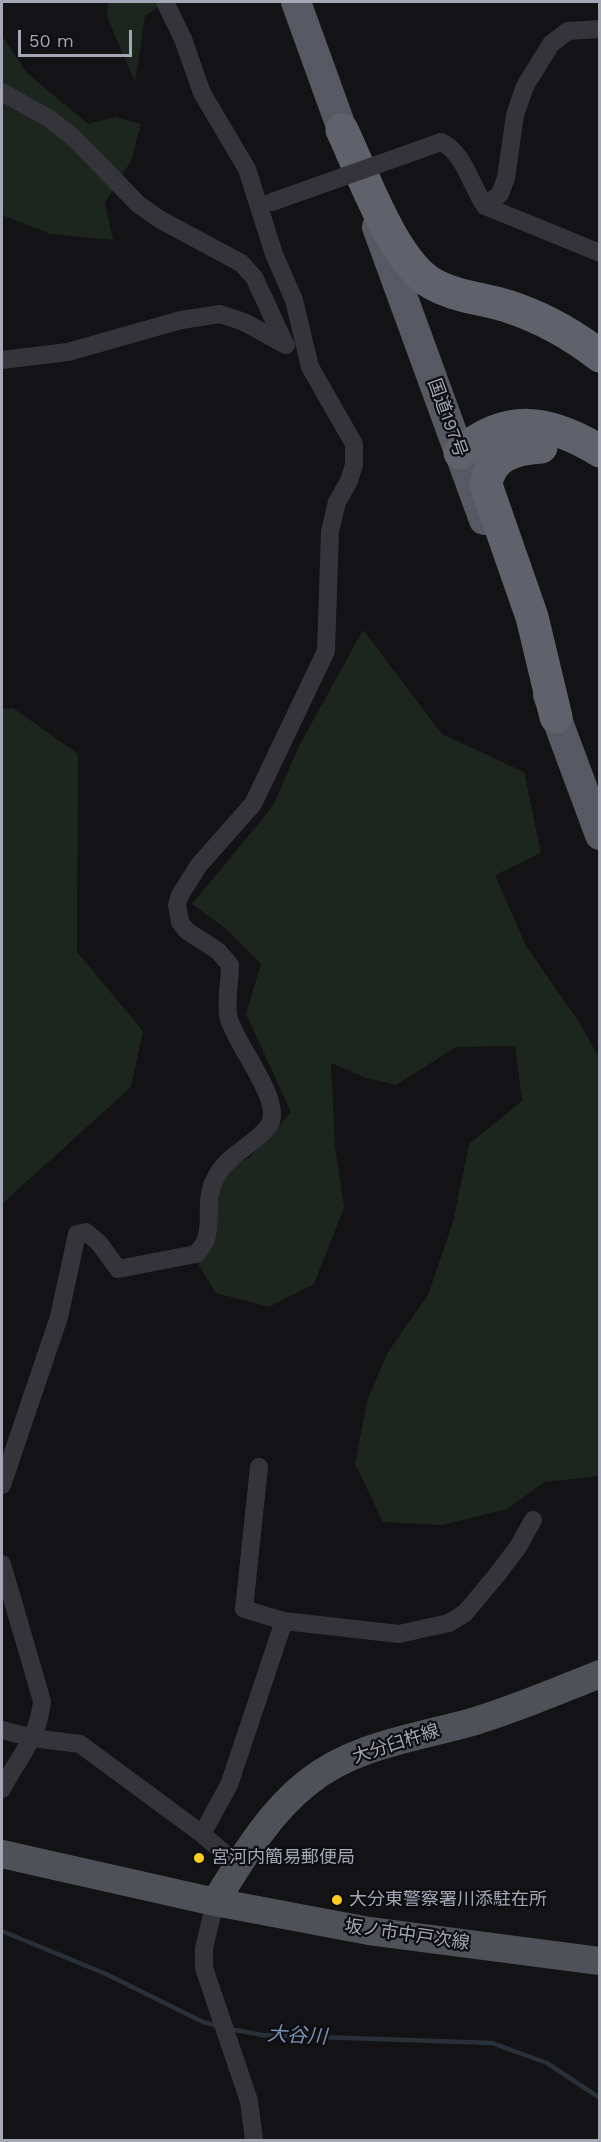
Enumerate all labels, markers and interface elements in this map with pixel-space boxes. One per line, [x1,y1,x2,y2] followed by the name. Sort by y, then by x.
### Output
[21,18,135,56] scale bar
[29,30,74,51] text: 50 m
[423,376,471,460] street label: 国道197号
[350,1720,442,1768] street label: 大分臼杵線
[211,1847,355,1869] place label: 宮河内簡易郵便局
[192,1851,206,1865] marker: 宮河内簡易郵便局
[349,1889,547,1911] place label: 大分東警察署川添駐在所
[330,1893,344,1907] marker: 大分東警察署川添駐在所
[343,1916,471,1954] street label: 坂ノ市中戸次線
[266,2022,328,2050] water label: 大谷川

